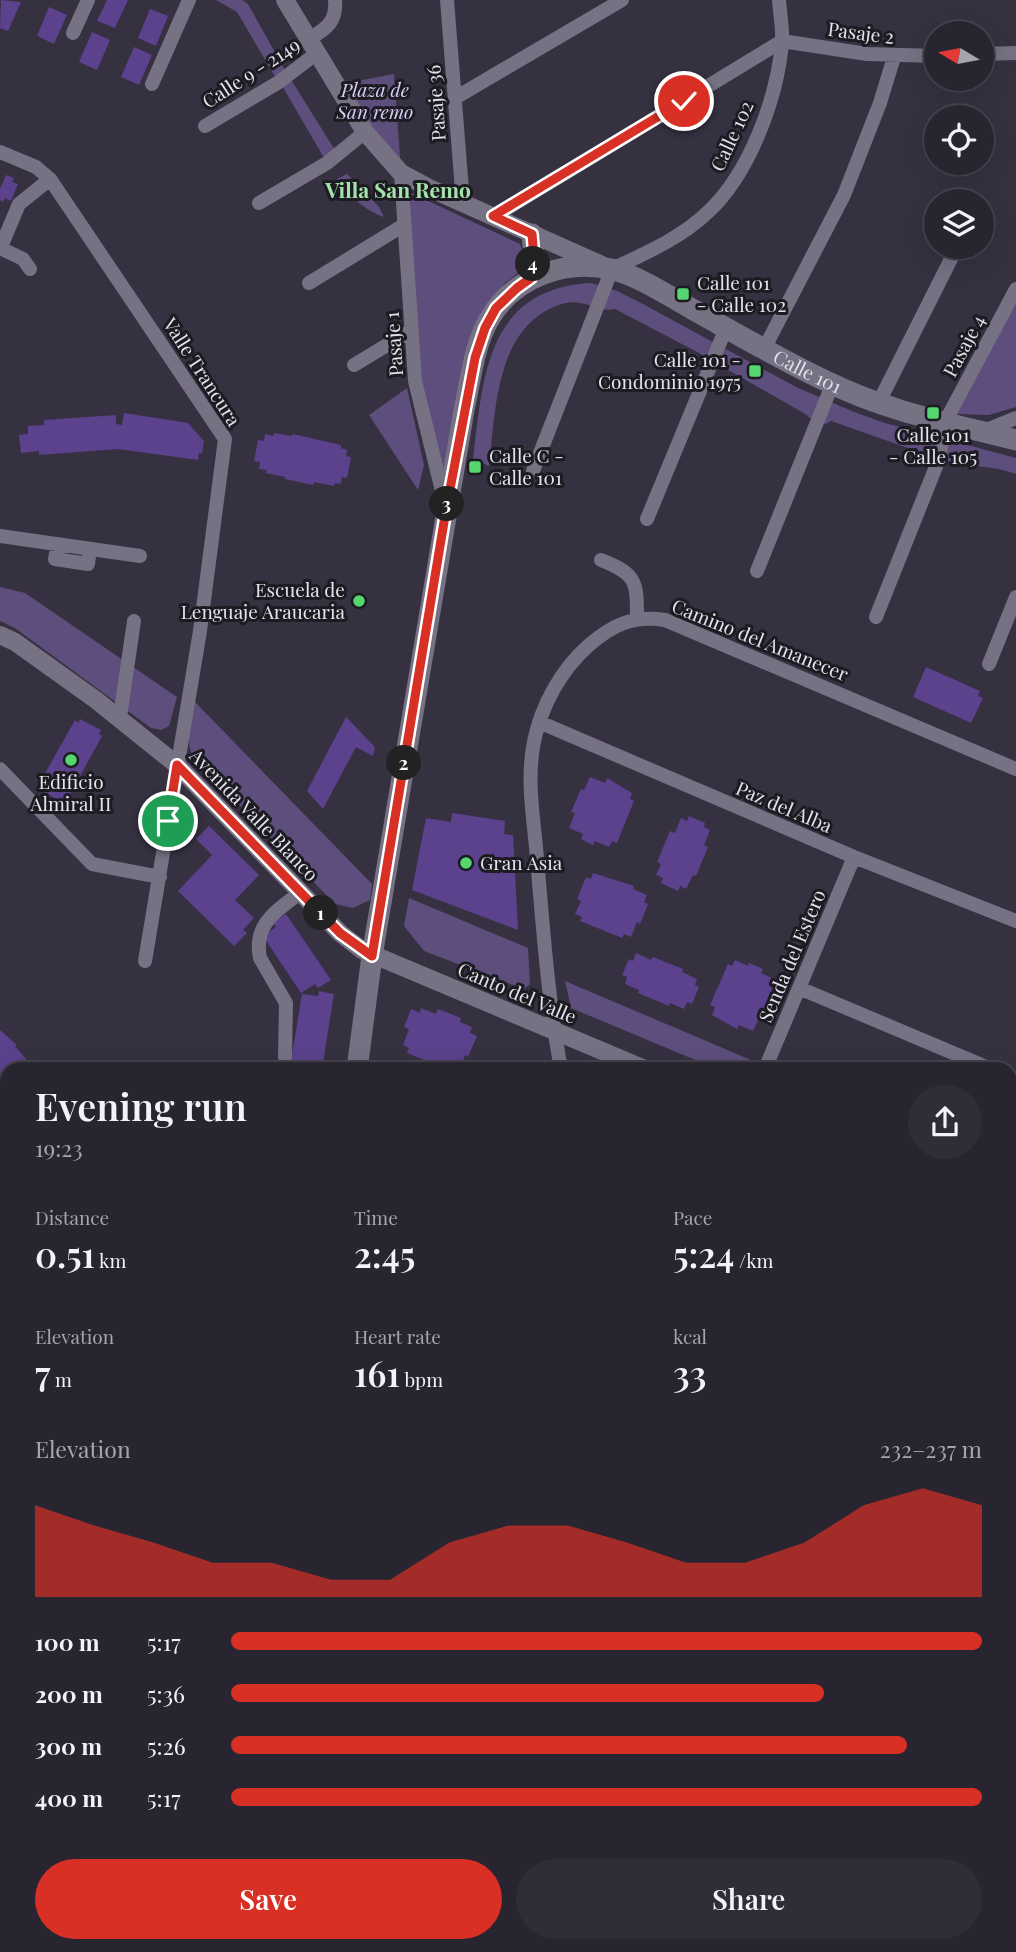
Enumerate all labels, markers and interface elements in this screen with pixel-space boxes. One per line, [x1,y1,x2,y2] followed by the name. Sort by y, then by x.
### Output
[826,15,896,49] street label: Pasaje 2
[924,21,994,91] north arrow
[924,21,994,259] map controls
[197,31,304,113] street label: Calle 9 - 2149
[419,64,451,142] street label: Pasaje 36
[654,71,714,131] pin
[336,76,413,124] park label: Plaza de San remo
[665,82,703,120] icon: check
[703,96,759,175] street label: Calle 102
[924,105,994,175] button: locate
[324,175,471,203] district label: Villa San Remo
[924,189,994,259] button: layers
[516,246,550,282] pin: 4
[527,250,538,276] text: 4
[697,269,786,317] place label: Calle 101 - Calle 102
[675,286,691,302] marker: Calle 101 - Calle 102
[936,310,990,381] street label: Pasaje 4
[158,311,248,431] street label: Valle Trancura
[378,311,408,377] street label: Pasaje 1
[769,343,846,399] street label: Calle 101
[598,346,741,394] place label: Calle 101 - Condominio 1975
[747,363,763,379] marker: Calle 101 - Condominio 1975
[925,405,941,421] marker: Calle 101 - Calle 105
[889,421,977,469] place label: Calle 101 - Calle 105
[489,442,564,490] place label: Calle C - Calle 101
[467,459,483,475] marker: Calle C - Calle 101
[430,486,464,522] pin: 3
[442,490,451,516] text: 3
[181,576,346,624] place label: Escuela de Lenguaje Araucaria
[668,592,853,687] street label: Camino del Amanecer
[351,593,367,609] marker: Escuela de Lenguaje Araucaria
[184,742,325,886] street label: Avenida Valle Blanco
[386,746,422,780] pin: 2
[399,749,408,775] text: 2
[63,752,79,768] marker: Edificio Almiral II
[30,768,111,816] place label: Edificio Almiral II
[732,774,837,838] street label: Paz del Alba
[138,791,198,851] pin
[149,802,187,840] icon: arrive
[480,849,563,875] place label: Gran Asia
[458,855,474,871] marker: Gran Asia
[751,885,831,1026] street label: Senda del Estero
[304,895,338,930] pin: 1
[317,899,324,925] text: 1
[454,955,581,1029] street label: Canto del Valle
[35,1080,247,1131] text: Evening run
[908,1085,982,1159] button: share
[35,1132,83,1163] text: 19:23
[35,1204,109,1230] text: Distance
[354,1204,398,1230] text: Time
[673,1204,712,1230] text: Pace
[35,1230,95,1277] text: 0.51
[354,1230,415,1277] text: 2:45
[673,1230,734,1277] text: 5:24
[95,1247,126,1273] text: km
[734,1247,773,1273] text: /km
[35,1323,114,1349] text: Elevation
[354,1323,441,1349] text: Heart rate
[673,1323,707,1349] text: kcal
[35,1349,50,1396] text: 7
[354,1349,400,1396] text: 161
[673,1349,706,1396] text: 33
[50,1366,72,1392] text: m
[400,1366,443,1392] text: bpm
[35,1433,131,1464] text: Elevation
[880,1433,982,1464] text: 232–237 m
[35,1626,100,1657] text: 100 m
[147,1626,181,1657] text: 5:17
[35,1678,103,1709] text: 200 m
[147,1678,185,1709] text: 5:36
[35,1730,102,1761] text: 300 m
[147,1730,186,1761] text: 5:26
[35,1782,103,1813] text: 400 m
[147,1782,181,1813] text: 5:17
[35,1859,502,1939] button: Save
[516,1859,982,1939] button: Share

